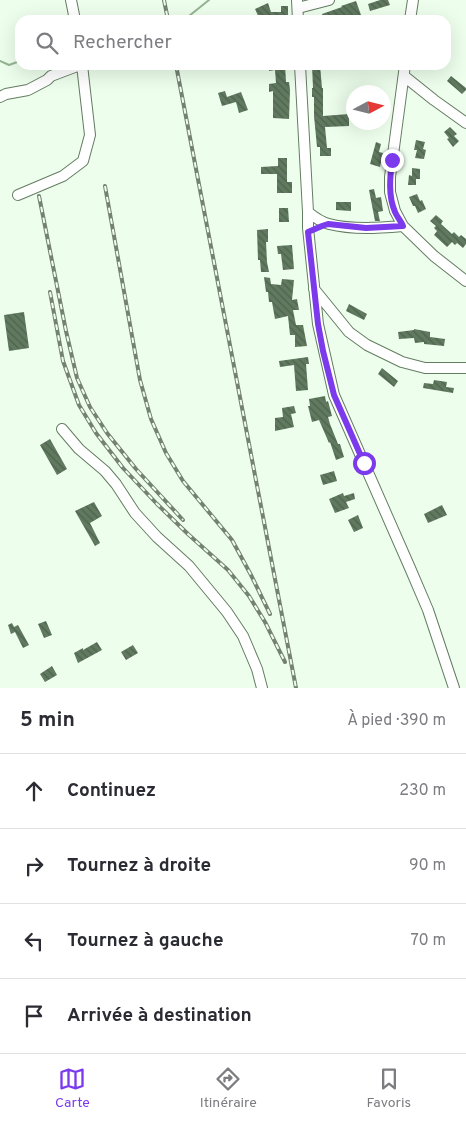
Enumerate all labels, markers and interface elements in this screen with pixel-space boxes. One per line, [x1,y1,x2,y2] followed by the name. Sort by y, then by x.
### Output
[15,15,451,70] search box
[33,29,61,57] icon: search
[73,31,172,55] text: Rechercher
[346,85,391,130] north arrow
[381,149,404,172] route end
[353,452,376,475] route start
[20,707,75,734] text: 5 min
[347,711,446,731] text: À pied · 390 m
[20,777,48,805] icon: ahead
[67,779,156,803] text: Continuez
[399,781,446,801] text: 230 m
[20,852,48,880] icon: right
[67,854,211,878] text: Tournez à droite
[409,856,446,876] text: 90 m
[20,927,48,955] icon: left
[67,929,224,953] text: Tournez à gauche
[411,931,446,951] text: 70 m
[20,1002,48,1030] icon: arrive
[67,1004,252,1028] text: Arrivée à destination
[55,1065,90,1112] tab: Carte
[200,1065,257,1112] tab: Itinéraire
[367,1065,411,1112] tab: Favoris

